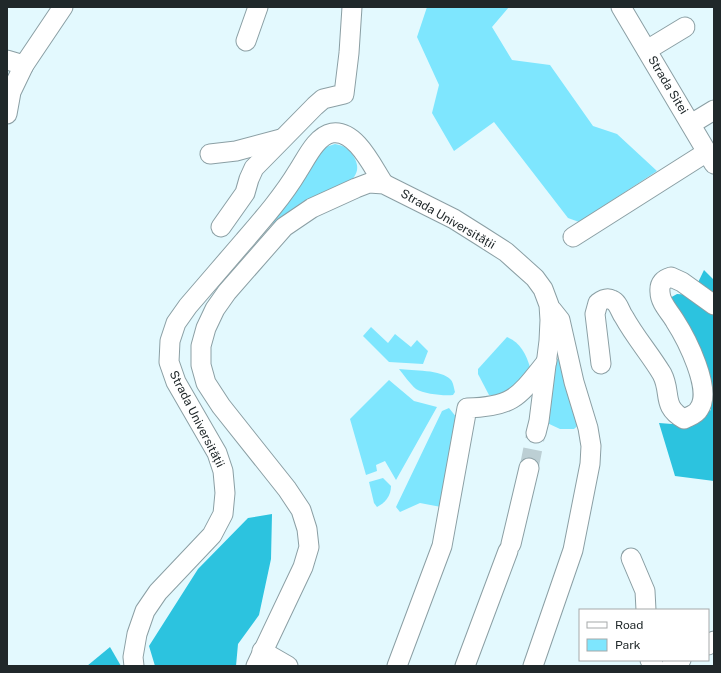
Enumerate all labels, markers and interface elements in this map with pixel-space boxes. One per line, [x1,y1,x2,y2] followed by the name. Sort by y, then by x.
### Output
[645,53,691,117] street label: Strada Sitei
[398,186,498,252] street label: Strada Universității
[167,368,227,470] street label: Strada Universității
[579,609,709,661] legend
[615,618,643,632] text: Road
[615,638,641,652] text: Park

